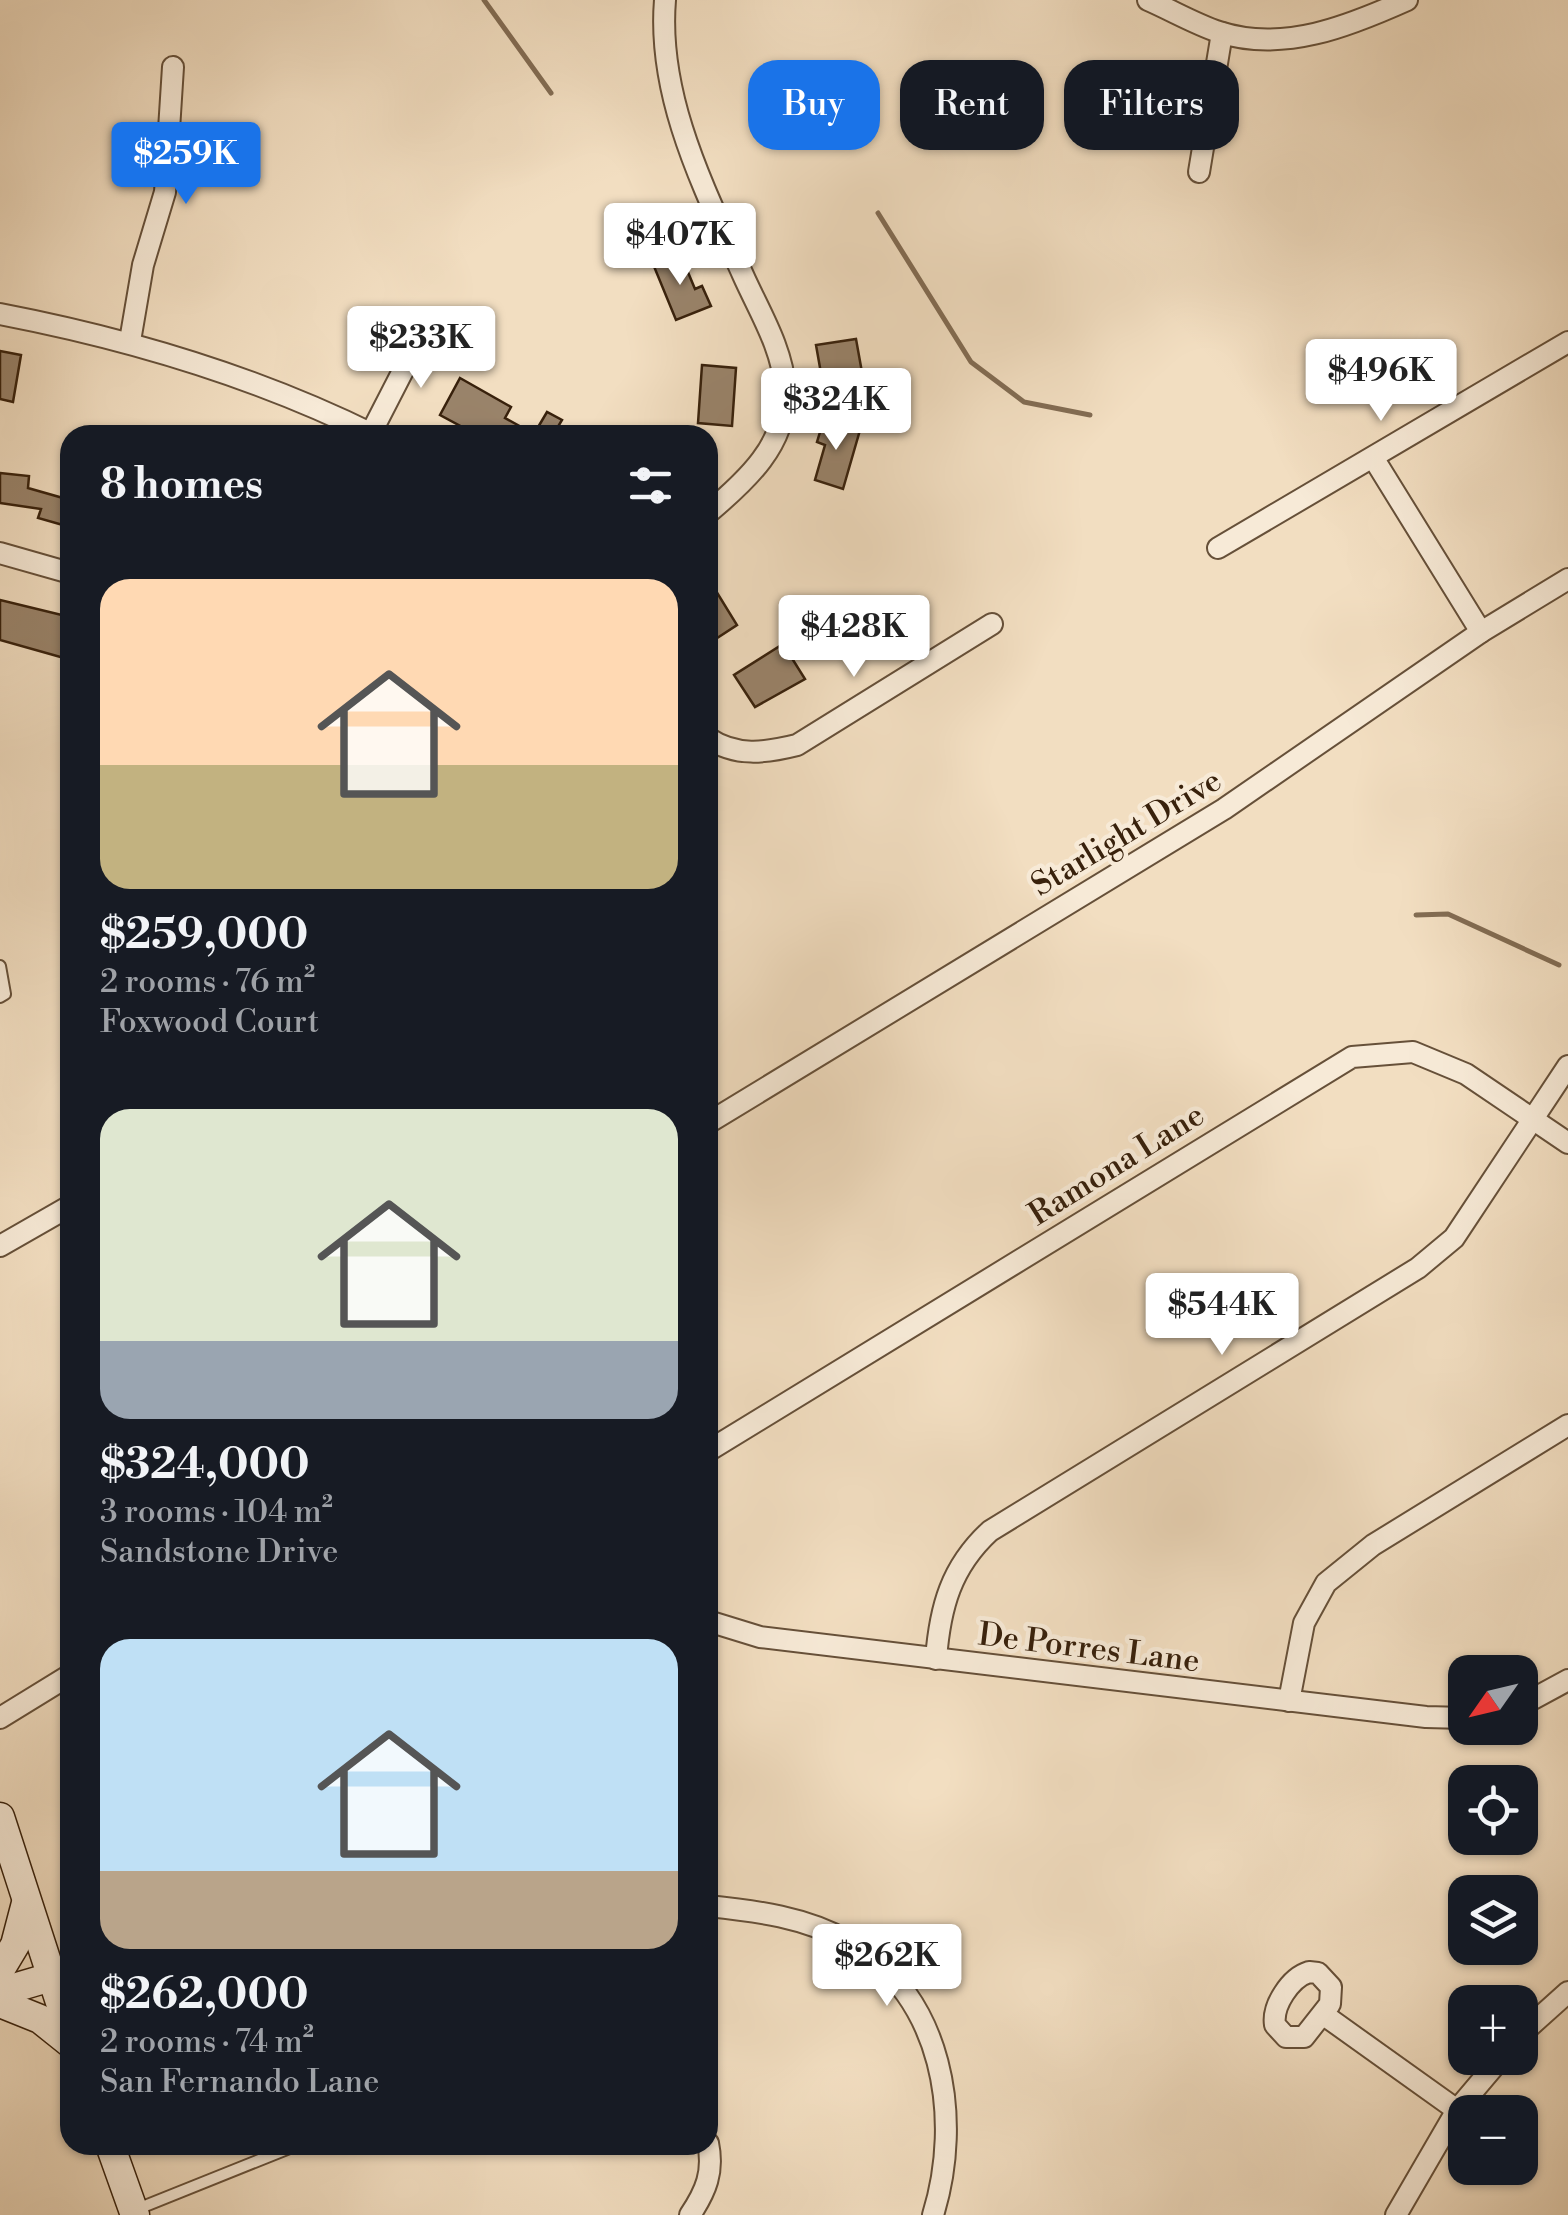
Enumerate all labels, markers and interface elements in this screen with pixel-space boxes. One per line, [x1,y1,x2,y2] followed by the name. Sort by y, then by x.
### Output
[748,60,880,150] chip: Buy
[900,60,1044,150] chip: Rent
[1064,60,1239,150] chip: Filters
[116,122,256,207] pin: $259K
[134,134,238,174] text: $259K
[610,203,750,288] pin: $407K
[626,215,734,255] text: $407K
[351,306,491,391] pin: $233K
[369,318,473,358] text: $233K
[1311,339,1451,424] pin: $496K
[1328,351,1434,391] text: $496K
[766,368,906,453] pin: $324K
[783,380,889,420] text: $324K
[623,458,678,513] icon: filters
[100,459,263,512] text: 8 homes
[784,595,924,680] pin: $428K
[801,607,907,647] text: $428K
[299,644,479,824] icon: home
[1024,760,1229,905] street label: Starlight Drive
[100,909,308,962] text: $259,000
[100,962,315,1002] text: 2 rooms · 76 m²
[100,1002,319,1042] text: Foxwood Court
[1021,1095,1212,1235] street label: Ramona Lane
[299,1174,479,1354] icon: home
[1152,1273,1292,1358] pin: $544K
[1168,1285,1276,1325] text: $544K
[100,1439,310,1492] text: $324,000
[100,1492,333,1532] text: 3 rooms · 104 m²
[100,1532,338,1572] text: Sandstone Drive
[976,1615,1202,1681] street label: De Porres Lane
[1448,1655,1538,1745] north arrow
[1448,1655,1538,2185] map controls
[299,1704,479,1884] icon: home
[1448,1765,1538,1855] button: locate
[1448,1875,1538,1965] button: layers
[817,1924,957,2009] pin: $262K
[834,1936,940,1976] text: $262K
[100,1969,308,2022] text: $262,000
[1448,1985,1538,2075] button: +
[100,2022,314,2062] text: 2 rooms · 74 m²
[100,2062,379,2102] text: San Fernando Lane
[1448,2095,1538,2185] button: −

